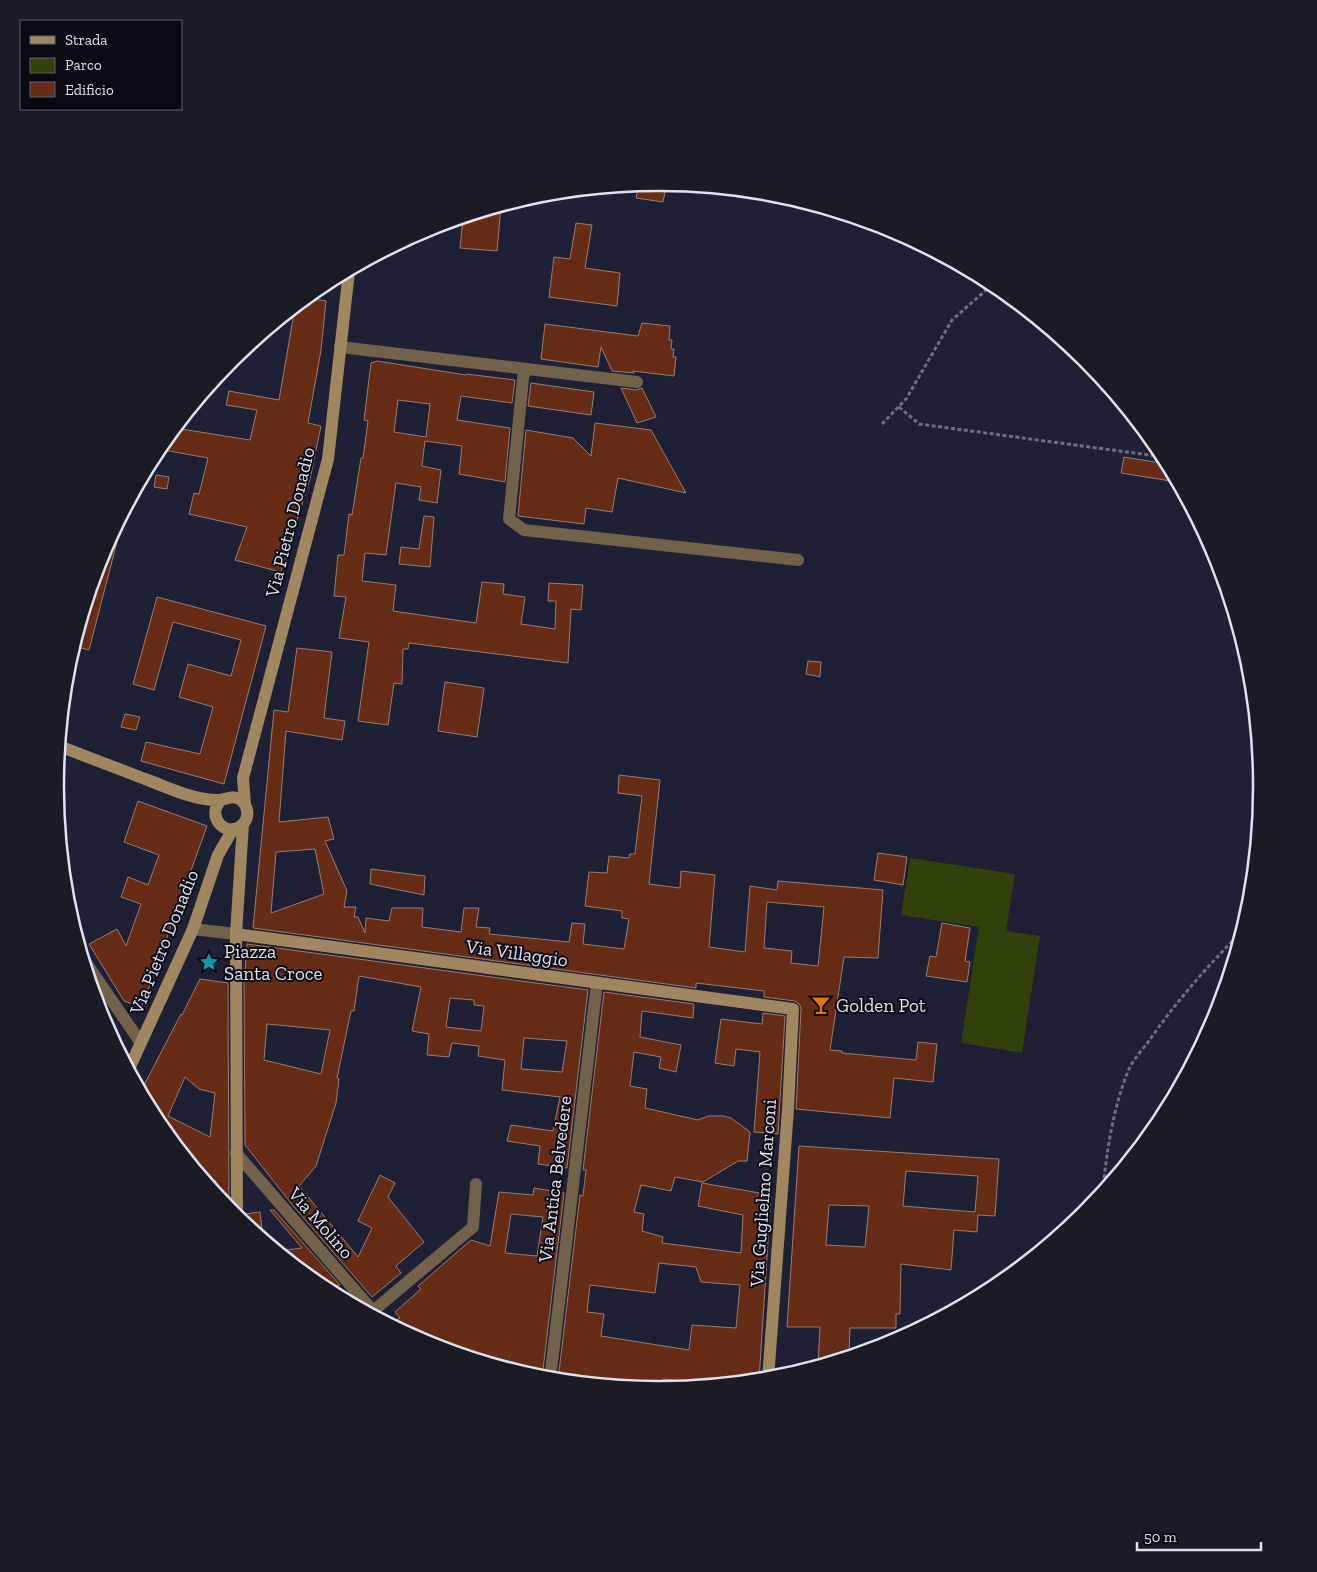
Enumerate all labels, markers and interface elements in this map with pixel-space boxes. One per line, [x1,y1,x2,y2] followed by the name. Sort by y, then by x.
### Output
[20,20,182,110] legend
[65,31,108,49] text: Strada
[65,56,102,74] text: Parco
[65,81,114,99] text: Edificio
[260,444,320,600] street label: Via Pietro Donadio
[124,866,204,1018] street label: Via Pietro Donadio
[464,934,570,972] street label: Via Villaggio
[224,940,323,985] place label: Piazza Santa Croce
[198,951,220,973] place icon: Piazza Santa Croce
[810,994,832,1016] bar icon: Golden Pot
[836,994,926,1017] place label: Golden Pot
[533,1094,577,1265] street label: Via Antica Belvedere
[745,1098,781,1289] street label: Via Guglielmo Marconi
[283,1182,359,1264] street label: Via Molino
[1137,1520,1261,1552] scale bar
[1144,1528,1177,1546] text: 50 m

